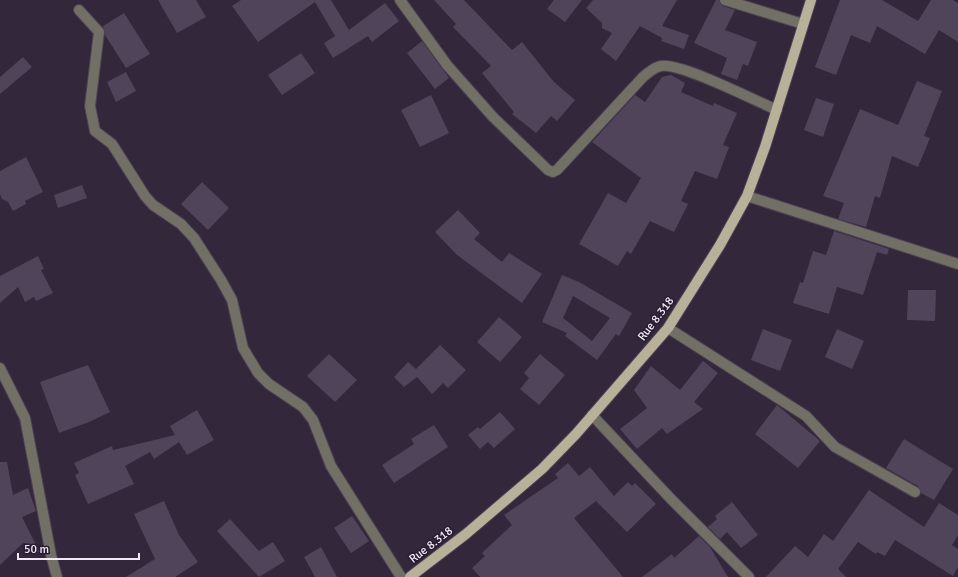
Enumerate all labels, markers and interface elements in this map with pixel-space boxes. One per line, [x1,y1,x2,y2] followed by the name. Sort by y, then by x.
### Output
[635,294,677,344] street label: Rue 8.318
[406,523,456,567] street label: Rue 8.318
[18,535,139,561] scale bar
[24,542,49,557] text: 50 m

